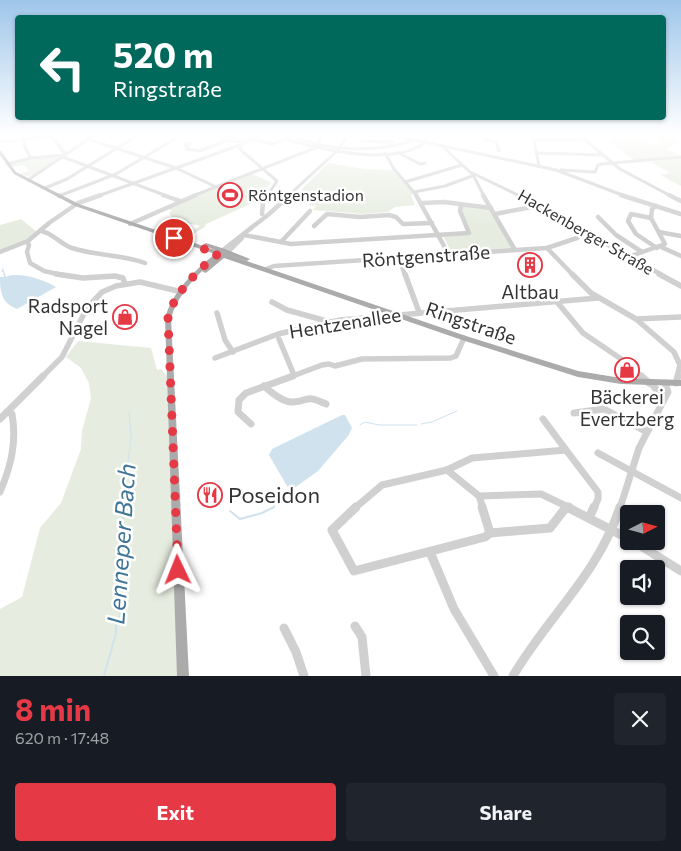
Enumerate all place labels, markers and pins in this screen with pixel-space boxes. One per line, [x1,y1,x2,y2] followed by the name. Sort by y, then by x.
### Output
[217,182,243,208] sports icon: Röntgenstadion
[248,185,364,204] place label: Röntgenstadion
[153,217,195,259] pin
[517,252,543,278] building icon: Altbau
[501,280,559,303] place label: Altbau
[28,294,108,339] place label: Radsport Nagel
[112,304,138,330] shop icon: Radsport Nagel
[614,357,640,383] shop icon: Bäckerei Evertzberg
[580,385,674,430] place label: Bäckerei Evertzberg
[228,481,320,508] place label: Poseidon
[197,482,223,508] restaurant icon: Poseidon

